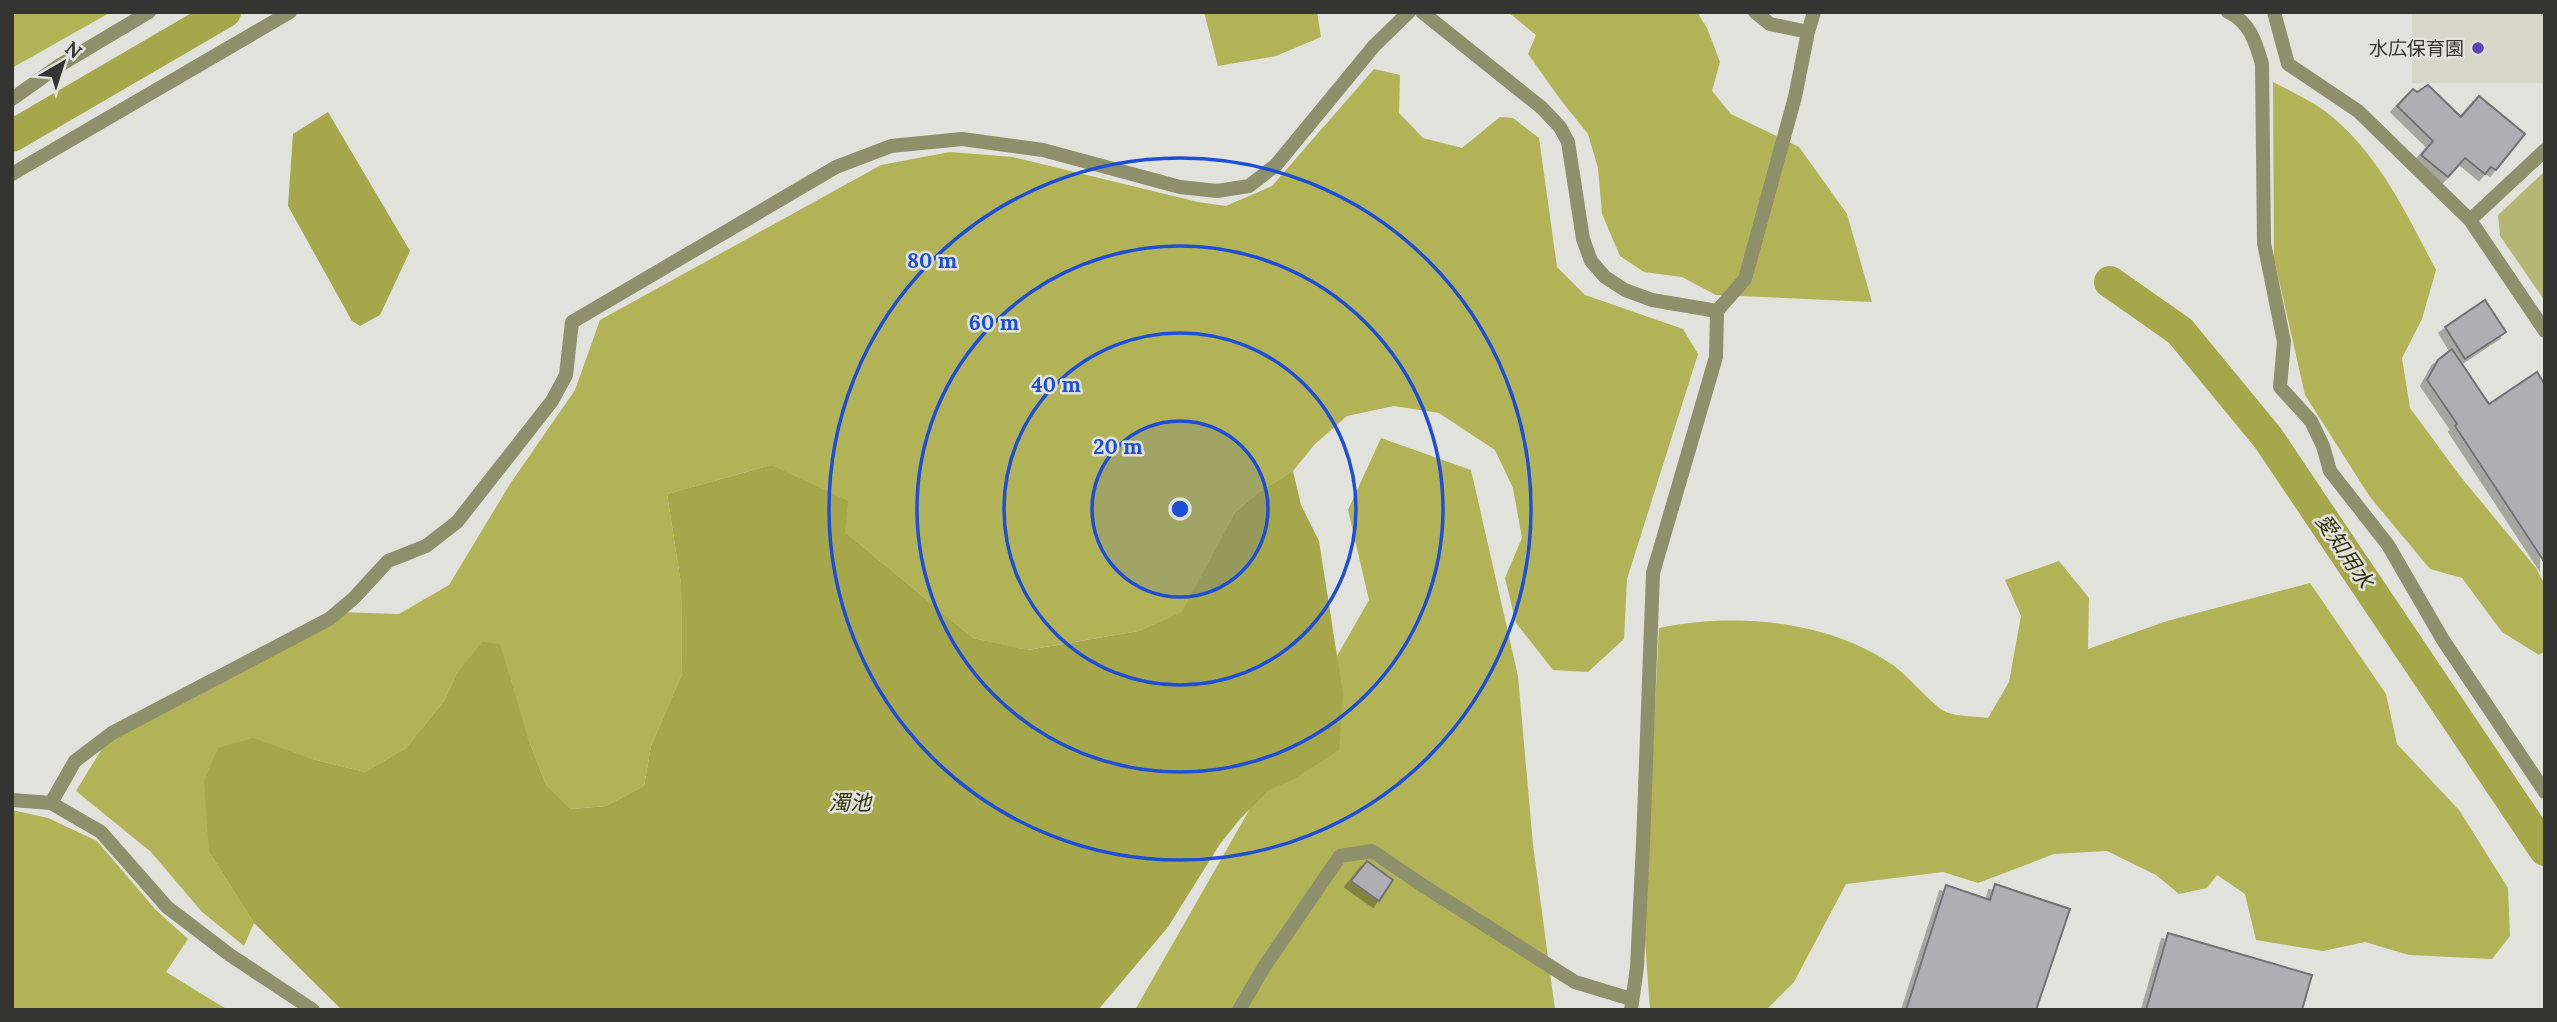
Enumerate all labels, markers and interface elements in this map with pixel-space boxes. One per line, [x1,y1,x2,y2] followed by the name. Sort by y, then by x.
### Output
[28,28,98,98] north arrow
[60,36,87,64] text: N
[2369,36,2464,60] place label: 水広保育園
[2470,40,2486,56] marker: 水広保育園
[907,247,957,274] text: 80 m
[969,309,1019,336] text: 60 m
[1031,371,1081,398] text: 40 m
[1093,433,1143,460] text: 20 m
[1168,497,1192,521] centre of rings
[2310,508,2380,595] water label: 愛知用水
[829,789,873,816] water label: 濁池

